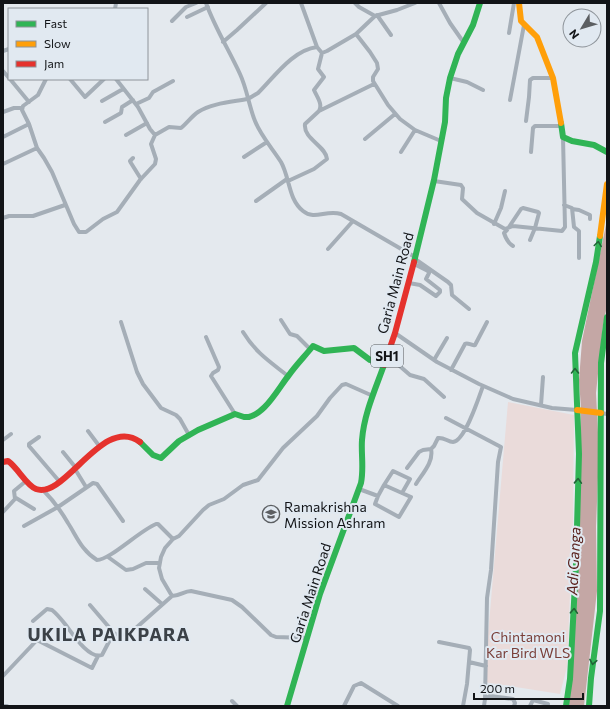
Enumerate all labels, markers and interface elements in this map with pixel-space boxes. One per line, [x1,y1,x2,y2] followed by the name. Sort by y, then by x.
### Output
[8,8,148,80] legend
[562,8,602,48] north arrow
[44,16,67,30] text: Fast
[566,27,581,42] text: N
[44,36,71,50] text: Slow
[44,56,64,71] text: Jam
[373,230,417,336] street label: Garia Main Road
[593,241,602,247] one-way arrow
[371,345,403,367] road number: SH1
[571,368,579,374] one-way arrow
[574,478,583,484] one-way arrow
[284,498,385,531] place label: Ramakrishna Mission Ashram
[261,504,281,524] school or university icon: Ramakrishna Mission Ashram
[562,526,584,597] water label: Adi Ganga
[286,541,334,645] street label: Garia Main Road
[569,608,578,614] one-way arrow
[28,623,191,645] district label: UKILA PAIKPARA
[486,628,570,661] park label: Chintamoni Kar Bird WLS
[590,659,598,665] one-way arrow
[474,675,583,701] scale bar
[480,681,515,695] text: 200 m

